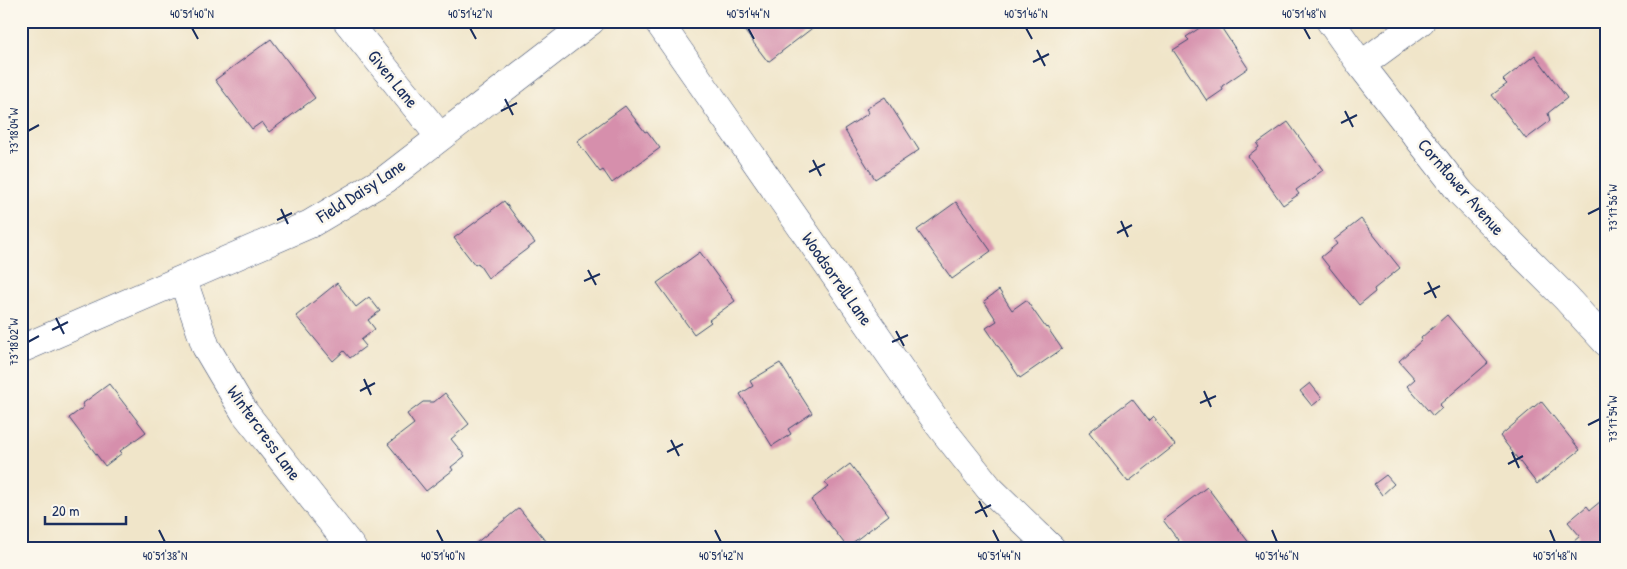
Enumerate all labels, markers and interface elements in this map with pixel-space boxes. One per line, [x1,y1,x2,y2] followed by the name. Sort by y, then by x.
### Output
[170,5,214,22] text: 40°51'40"N
[448,5,492,22] text: 40°51'42"N
[726,5,770,22] text: 40°51'44"N
[1004,5,1048,22] text: 40°51'46"N
[1282,5,1326,22] text: 40°51'48"N
[362,44,425,113] street label: Given Lane
[5,107,22,154] text: 73°18'04"W
[1412,133,1510,240] street label: Cornflower Avenue
[311,153,410,229] street label: Field Daisy Lane
[1604,184,1621,232] text: 73°17'56"W
[796,227,879,330] street label: Woodsorrell Lane
[5,318,22,366] text: 73°18'02"W
[221,380,307,485] street label: Wintercress Lane
[1604,395,1621,442] text: 73°17'54"W
[45,494,126,526] scale bar
[52,500,79,521] text: 20 m
[143,547,187,564] text: 40°51'38"N
[421,547,465,564] text: 40°51'40"N
[699,547,743,564] text: 40°51'42"N
[977,547,1021,564] text: 40°51'44"N
[1255,547,1299,564] text: 40°51'46"N
[1533,547,1577,564] text: 40°51'48"N

